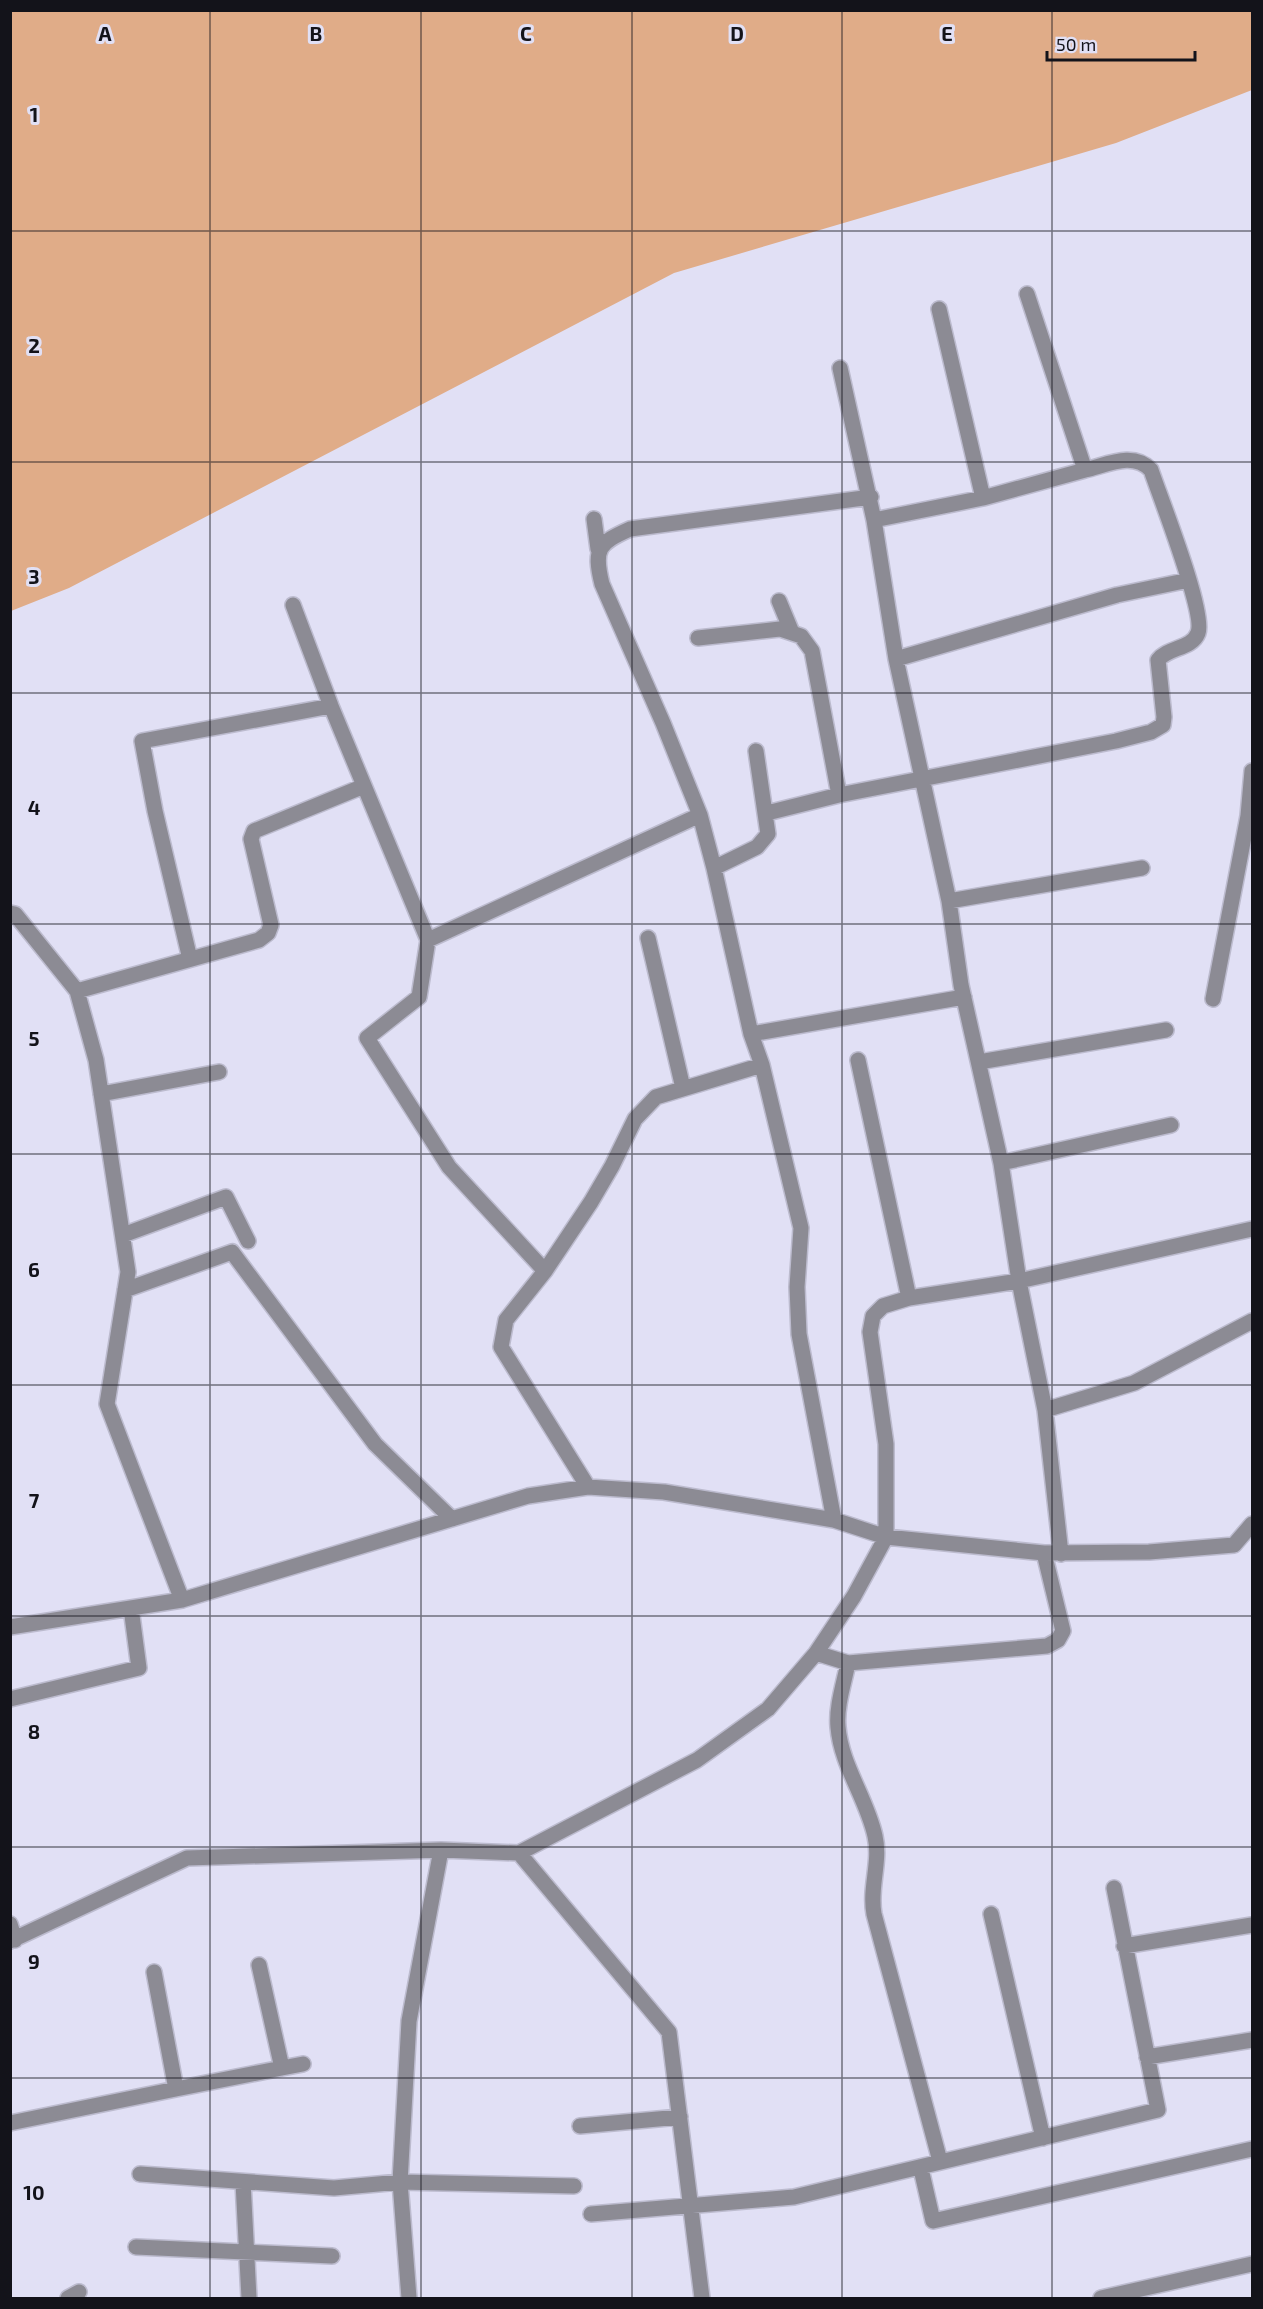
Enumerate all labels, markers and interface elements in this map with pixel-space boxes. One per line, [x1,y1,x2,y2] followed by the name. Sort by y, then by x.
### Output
[98,21,112,45] text: A
[310,21,322,45] text: B
[520,21,532,45] text: C
[730,21,744,45] text: D
[941,21,953,45] text: E
[1047,24,1196,62] scale bar
[1056,33,1096,55] text: 50 m
[30,102,38,126] text: 1
[28,333,40,357] text: 2
[28,564,40,588] text: 3
[28,795,41,819] text: 4
[28,1026,40,1050] text: 5
[28,1257,40,1281] text: 6
[29,1488,40,1512] text: 7
[28,1719,40,1743] text: 8
[28,1949,40,1973] text: 9
[23,2180,45,2204] text: 10

